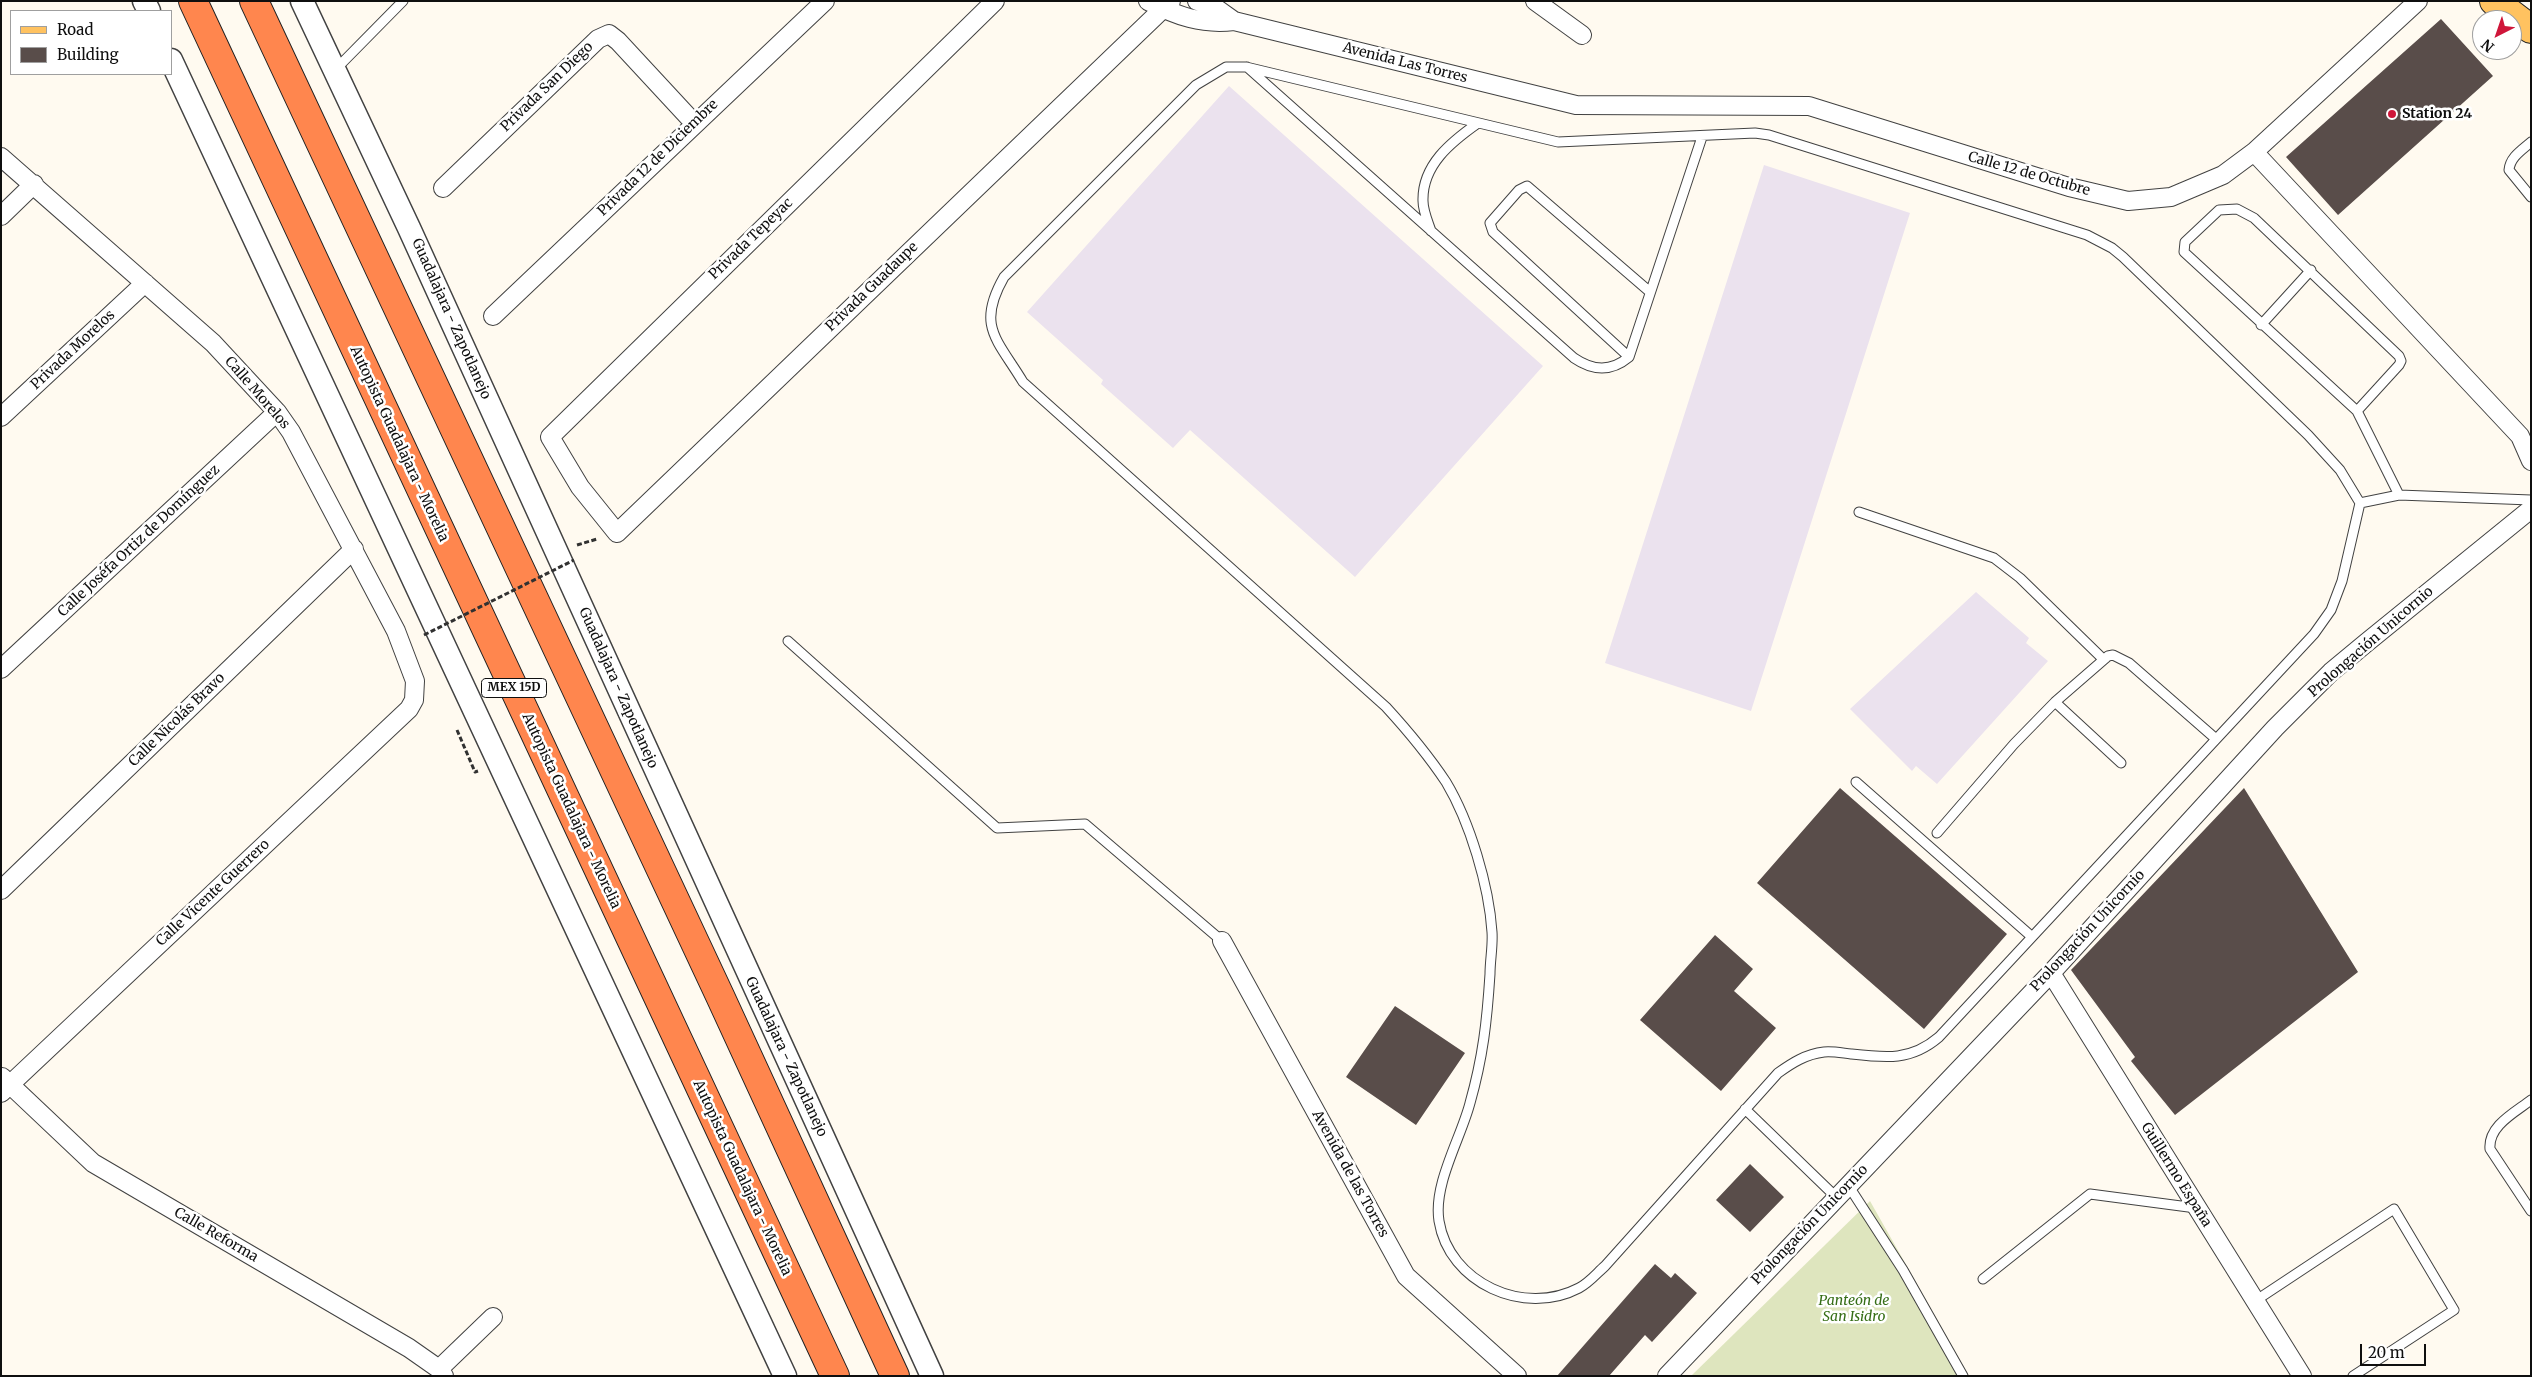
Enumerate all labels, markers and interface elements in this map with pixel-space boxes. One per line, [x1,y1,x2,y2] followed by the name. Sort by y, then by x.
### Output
[10,10,172,75] legend
[2472,10,2522,60] north arrow
[57,20,93,39] text: Road
[2478,35,2498,56] text: N
[497,39,597,135] street label: Privada San Diego
[1341,39,1469,87] street label: Avenida Las Torres
[57,45,119,64] text: Building
[594,96,722,220] street label: Privada 12 de Diciembre
[2402,106,2472,122] place label: Station 24
[2386,108,2398,120] marker: Station 24
[1966,149,2092,199] street label: Calle 12 de Octubre
[706,195,796,283] street label: Privada Tepeyac
[408,236,494,402] street label: Guadalajara - Zapotlanejo
[822,239,922,335] street label: Privada Guadaupe
[27,307,119,393] street label: Privada Morelos
[346,344,452,544] street label: Autopista Guadalajara - Morelia
[221,353,293,433] street label: Calle Morelos
[55,462,223,620] street label: Calle Joséfa Ortiz de Domínguez
[2305,583,2437,701] street label: Prolongación Unicornio
[575,605,661,771] street label: Guadalajara - Zapotlanejo
[125,670,229,770] street label: Calle Nicolás Bravo
[482,678,546,698] road number: MEX 15D
[518,711,624,911] street label: Autopista Guadalajara - Morelia
[153,836,273,950] street label: Calle Vicente Guerrero
[2027,867,2149,995] street label: Prolongación Unicornio
[742,974,830,1140] street label: Guadalajara - Zapotlanejo
[689,1078,795,1278] street label: Autopista Guadalajara - Morelia
[1308,1108,1392,1240] street label: Avenida de las Torres
[2137,1120,2215,1230] street label: Guillermo España
[1748,1162,1872,1288] street label: Prolongación Unicornio
[171,1204,261,1266] street label: Calle Reforma
[1819,1293,1889,1325] park label: Panteón de San Isidro
[2362,1334,2428,1366] scale bar
[2368,1343,2405,1362] text: 20 m

